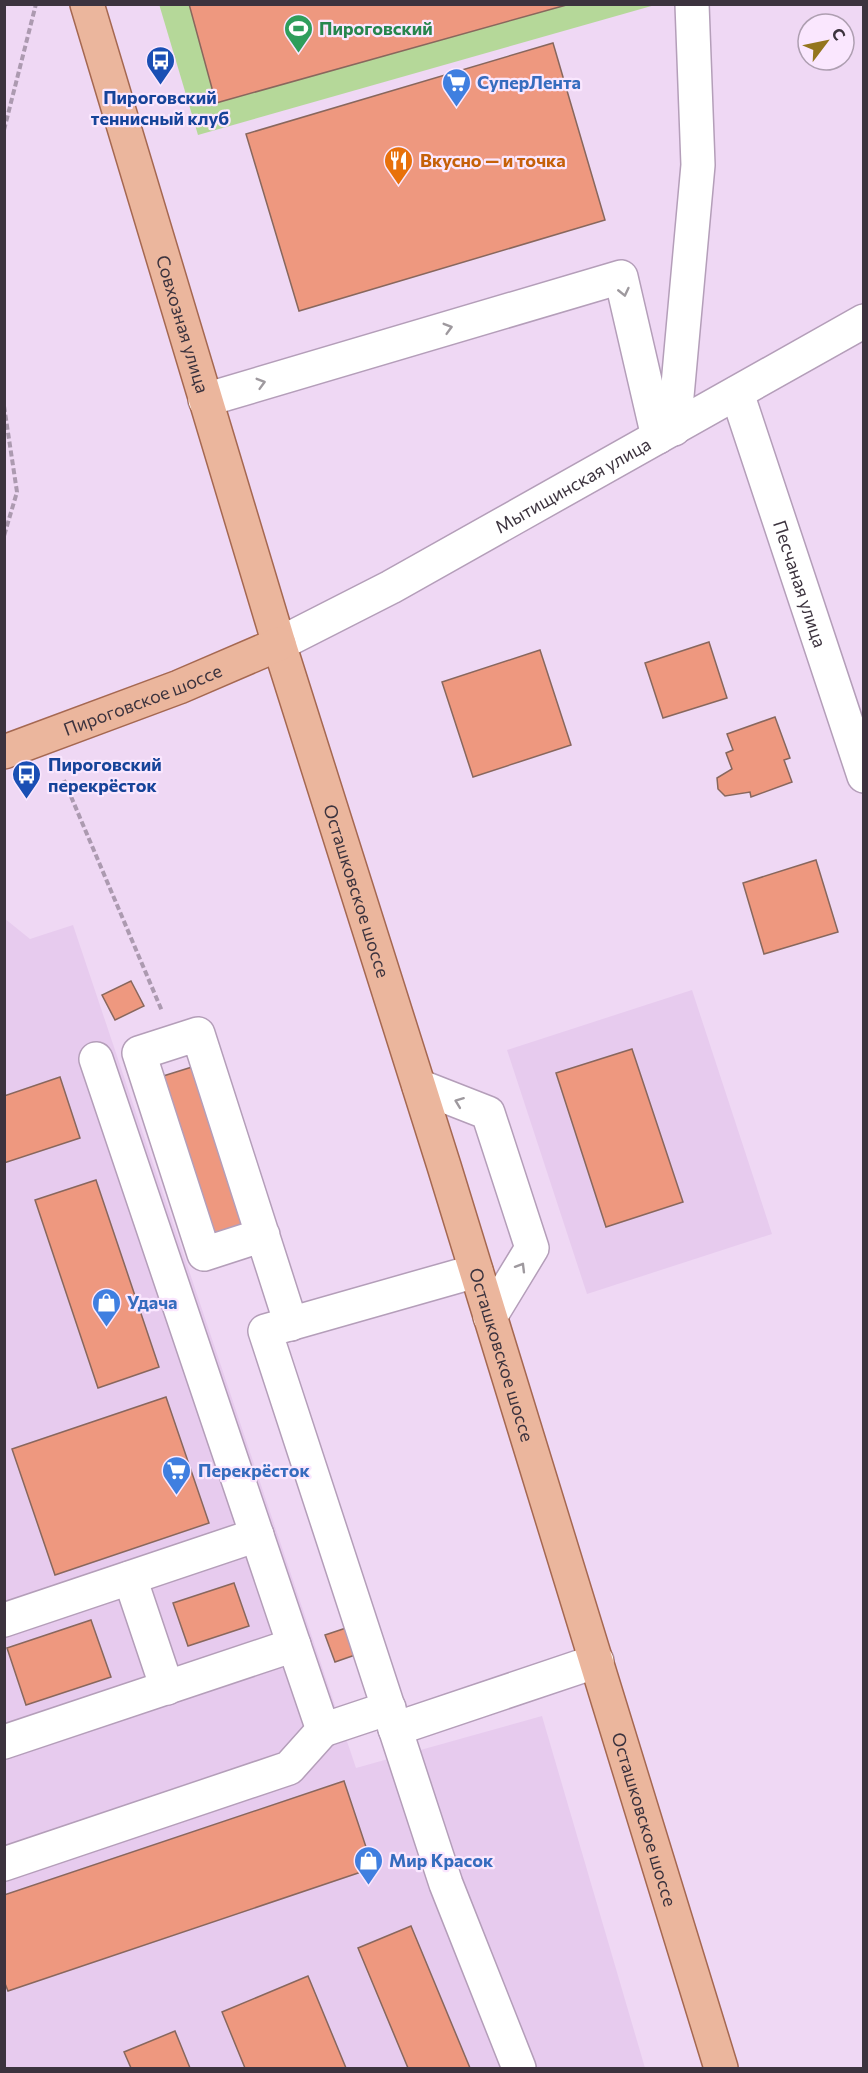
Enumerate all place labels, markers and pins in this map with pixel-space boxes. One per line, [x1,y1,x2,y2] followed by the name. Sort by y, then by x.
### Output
[282,12,314,54] sports icon: Пироговский
[319,17,433,39] place label: Пироговский
[144,44,176,86] bus stop icon: Пироговский теннисный клуб
[440,66,472,108] supermarket icon: СуперЛента
[477,71,581,93] place label: СуперЛента
[91,86,229,129] place label: Пироговский теннисный клуб
[383,144,415,186] restaurant icon: Вкусно — и точка
[420,149,566,171] place label: Вкусно — и точка
[48,753,162,796] place label: Пироговский перекрёсток
[11,758,43,800] bus stop icon: Пироговский перекрёсток
[90,1286,122,1328] shop icon: Удача
[127,1291,178,1313] place label: Удача
[161,1454,193,1496] supermarket icon: Перекрёсток
[198,1459,310,1481] place label: Перекрёсток
[352,1844,384,1886] shop icon: Мир Красок
[389,1849,494,1871] place label: Мир Красок

